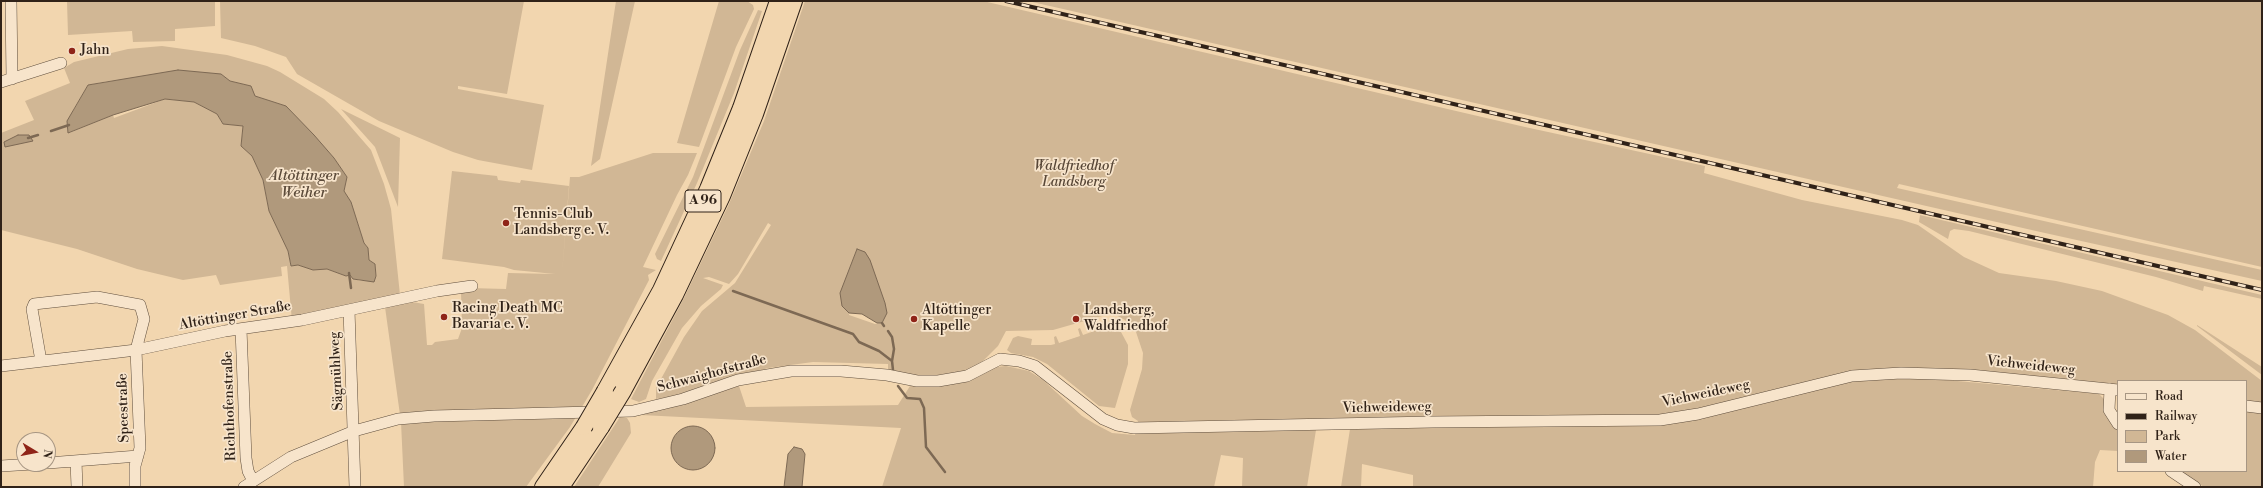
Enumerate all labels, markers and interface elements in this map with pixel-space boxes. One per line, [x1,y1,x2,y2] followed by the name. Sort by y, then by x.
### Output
[80,43,110,59] place label: Jahn
[67,46,77,56] marker: Jahn
[1034,159,1114,192] park label: Waldfriedhof Landsberg
[269,167,339,202] water label: Altöttinger Weiher
[685,190,721,212] road number: A 96
[514,207,609,240] place label: Tennis-Club Landsberg e. V.
[501,218,511,228] marker: Tennis-Club Landsberg e. V.
[178,298,292,334] street label: Altöttinger Straße
[452,301,563,334] place label: Racing Death MC Bavaria e. V.
[922,303,991,336] place label: Altöttinger Kapelle
[1084,303,1167,336] place label: Landsberg, Waldfriedhof
[439,312,449,322] marker: Racing Death MC Bavaria e. V.
[909,314,919,324] marker: Altöttinger Kapelle
[1071,314,1081,324] marker: Landsberg, Waldfriedhof
[327,331,347,411] street label: Sägmühlweg
[220,351,240,461] street label: Richthofenstraße
[656,351,768,397] street label: Schwaighofstraße
[1986,353,2076,379] street label: Viehweideweg
[114,373,134,443] street label: Speestraße
[1661,376,1751,412] street label: Viehweideweg
[2117,380,2247,472] legend
[2155,389,2183,404] text: Road
[1342,399,1432,417] street label: Viehweideweg
[2155,409,2197,424] text: Railway
[2155,429,2180,444] text: Park
[16,432,56,472] north arrow
[39,448,54,459] text: N
[2155,449,2187,464] text: Water

